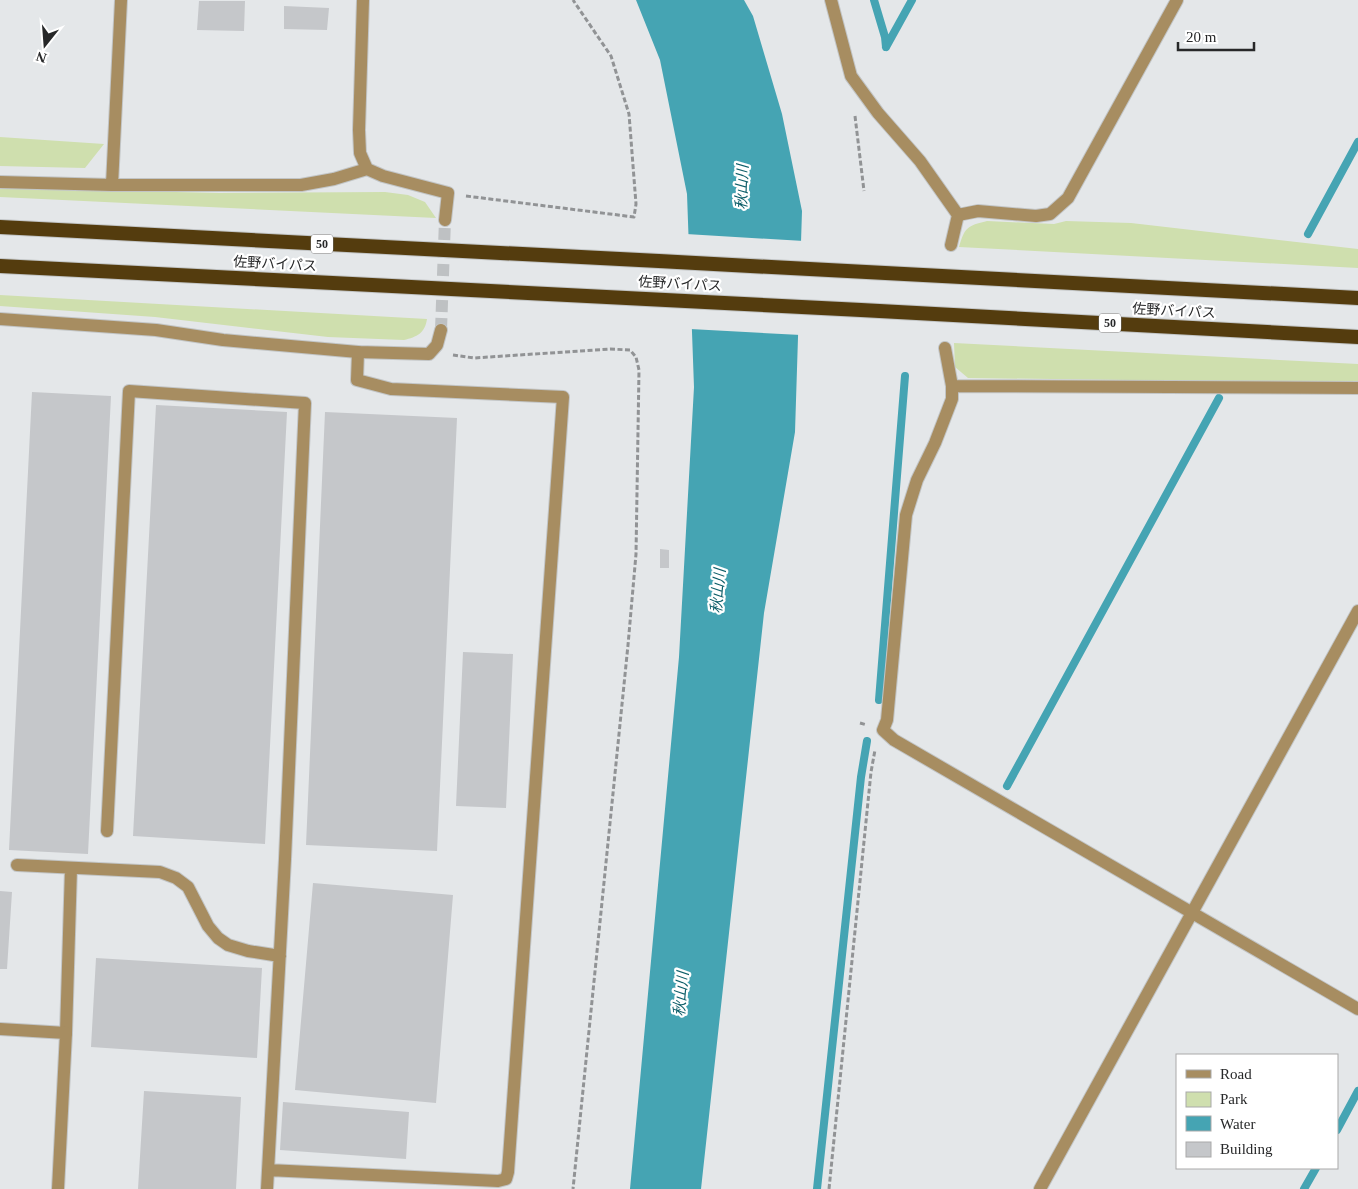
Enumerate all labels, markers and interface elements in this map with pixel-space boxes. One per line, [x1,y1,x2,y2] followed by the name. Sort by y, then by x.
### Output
[20,20,70,70] north arrow
[1178,20,1254,52] scale bar
[1186,29,1217,45] text: 20 m
[34,48,48,66] text: N
[733,162,751,210] water label: 秋山川
[311,234,333,253] road number: 50
[233,254,317,274] street label: 佐野バイパス
[638,274,722,294] street label: 佐野バイパス
[1132,301,1216,321] street label: 佐野バイパス
[1099,314,1121,332] road number: 50
[708,566,728,614] water label: 秋山川
[671,969,691,1017] water label: 秋山川
[1176,1054,1338,1169] legend
[1220,1066,1252,1082] text: Road
[1220,1091,1248,1107] text: Park
[1220,1116,1255,1132] text: Water
[1220,1141,1273,1157] text: Building

